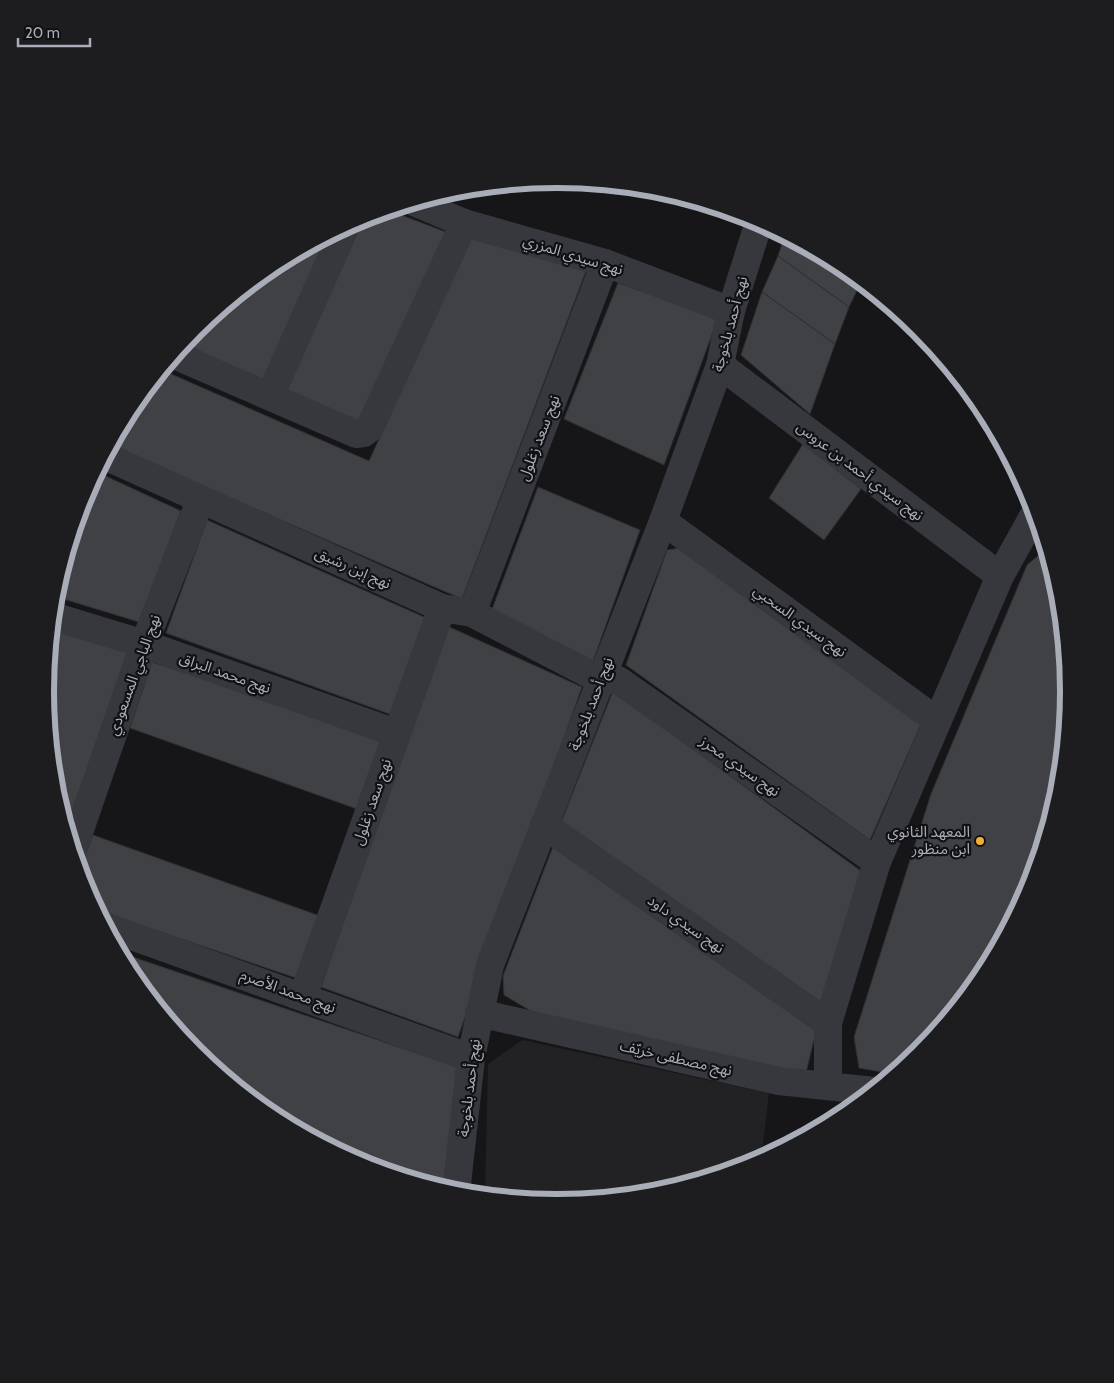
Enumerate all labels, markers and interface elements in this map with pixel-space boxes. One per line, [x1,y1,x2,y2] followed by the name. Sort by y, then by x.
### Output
[18,15,90,47] scale bar
[25,24,60,42] text: 20 m
[520,231,625,282] street label: نهج سيدي المزري
[709,274,754,375] street label: نهج أحمد بلخوجة
[514,393,566,484] street label: نهج سعد زغلول
[791,417,927,527] street label: نهج سيدي أحمد بن عروس
[311,543,394,595] street label: نهج إبن رشيق
[748,581,850,663] street label: نهج سيدي السحبي
[104,612,167,739] street label: نهج الباجي المسعودي
[176,649,273,700] street label: نهج محمد البراق
[565,655,620,754] street label: نهج أحمد بلخوجة
[694,731,784,803] street label: نهج سيدي محرز
[349,756,398,849] street label: نهج سعد زغلول
[887,823,970,858] place label: المعهد الثانوي ابن منظور
[974,835,986,847] marker: المعهد الثانوي ابن منظور
[642,891,728,959] street label: نهج سيدي داود
[237,965,338,1019] street label: نهج محمد الأصرم
[617,1036,734,1083] street label: نهج مصطفى خريّف
[454,1038,487,1138] street label: نهج أحمد بلخوجة

